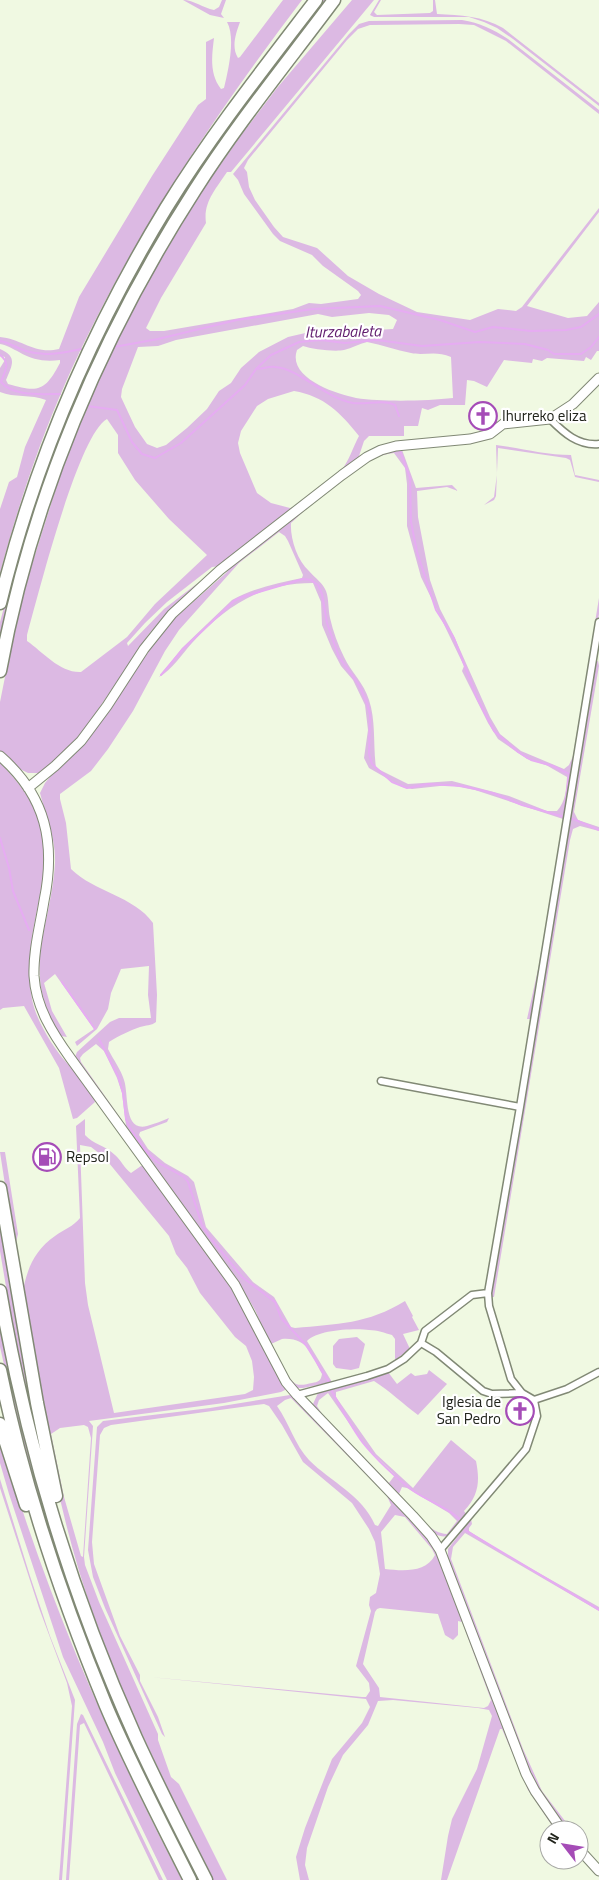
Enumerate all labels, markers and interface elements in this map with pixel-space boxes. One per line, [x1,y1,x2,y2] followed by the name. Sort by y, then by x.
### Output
[305,318,382,344] water label: Iturzabaleta
[468,401,498,431] church icon: Ihurreko eliza
[502,404,587,427] place label: Ihurreko eliza
[32,1142,62,1172] fuel station icon: Repsol
[66,1145,109,1168] place label: Repsol
[437,1390,501,1430] place label: Iglesia de San Pedro
[505,1396,535,1426] church icon: Iglesia de San Pedro
[539,1820,589,1870] north arrow
[541,1828,564,1848] text: N

